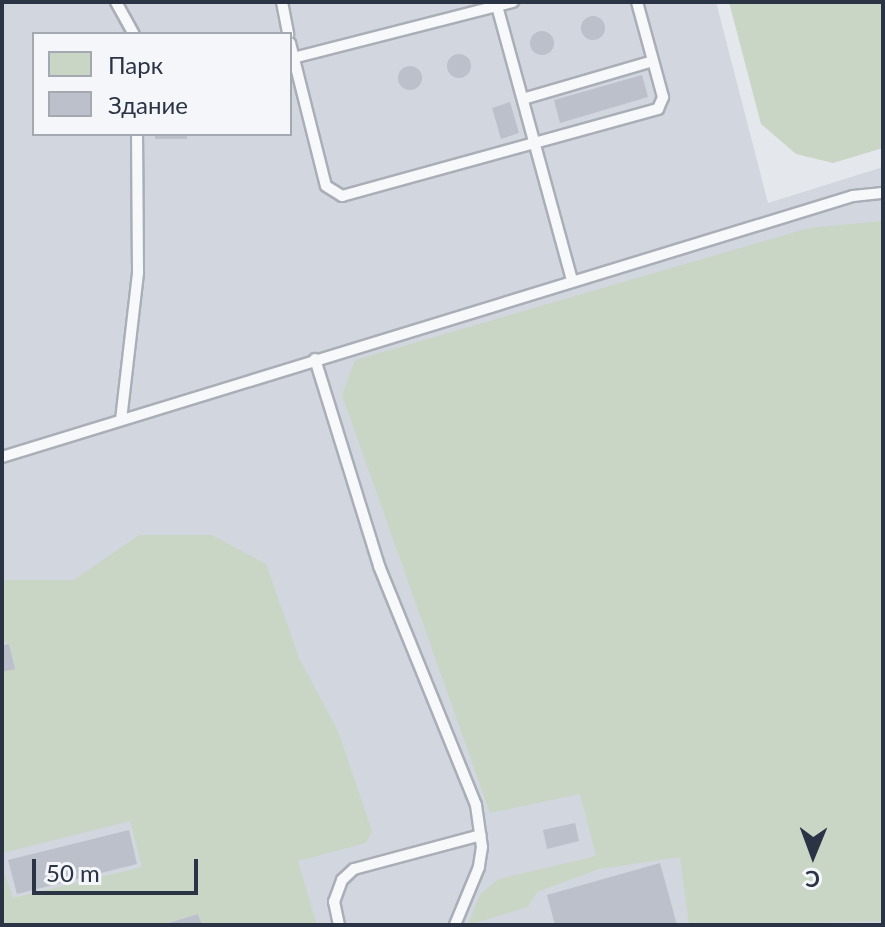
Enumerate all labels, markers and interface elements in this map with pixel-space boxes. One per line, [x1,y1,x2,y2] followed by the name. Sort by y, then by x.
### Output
[32,32,292,136] legend
[108,50,163,79] text: Парк
[108,90,188,119] text: Здание
[773,815,853,895] north arrow
[36,843,202,893] scale bar
[46,858,100,887] text: 50 m
[805,866,820,893] text: С

